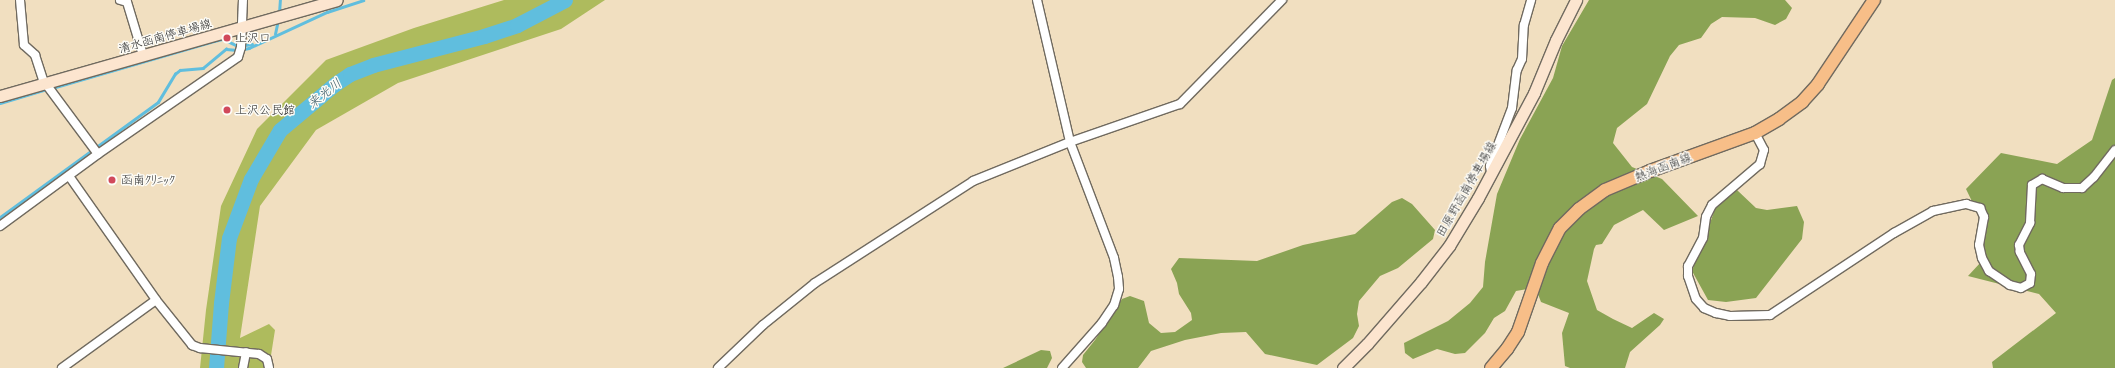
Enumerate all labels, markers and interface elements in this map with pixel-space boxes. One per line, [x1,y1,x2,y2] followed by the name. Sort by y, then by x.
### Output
[117,16,213,56] street label: 清水函南停車場線
[235,31,271,45] place label: 上沢口
[222,33,232,43] marker: 上沢口
[305,76,345,112] water label: 来光川
[235,103,295,117] place label: 上沢公民館
[222,105,232,115] marker: 上沢公民館
[1433,139,1499,239] street label: 田原野函南停車場線
[1632,150,1694,184] street label: 熱海函南線
[121,173,175,187] place label: 函南ｸﾘﾆｯｸ
[106,174,118,186] marker: 函南ｸﾘﾆｯｸ

